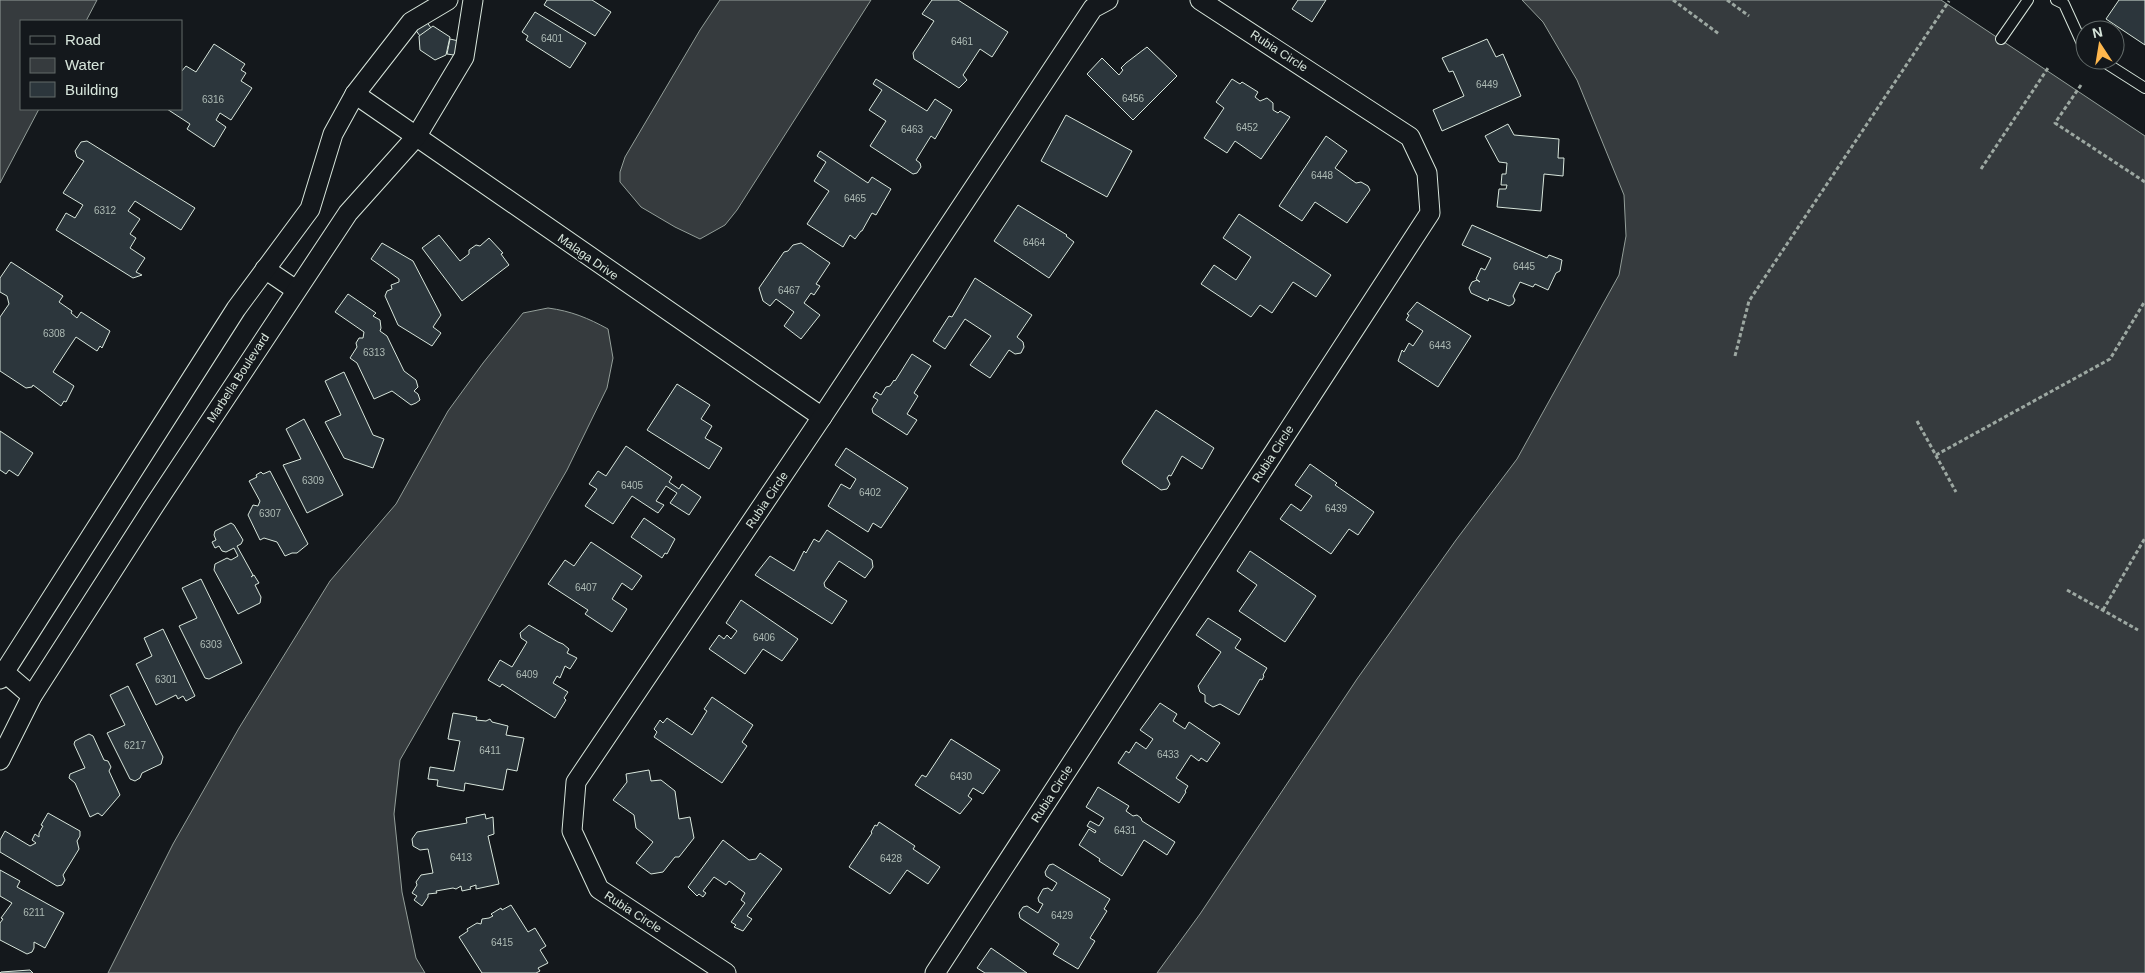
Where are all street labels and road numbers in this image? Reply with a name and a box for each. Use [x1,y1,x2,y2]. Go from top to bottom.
street label: Rubia Circle [1248,27,1310,75]
street label: Malaga Drive [555,231,621,283]
street label: Marbella Boulevard [204,331,272,425]
street label: Rubia Circle [1249,423,1297,485]
street label: Rubia Circle [743,469,791,531]
street label: Rubia Circle [1028,763,1076,825]
street label: Rubia Circle [602,888,664,936]

